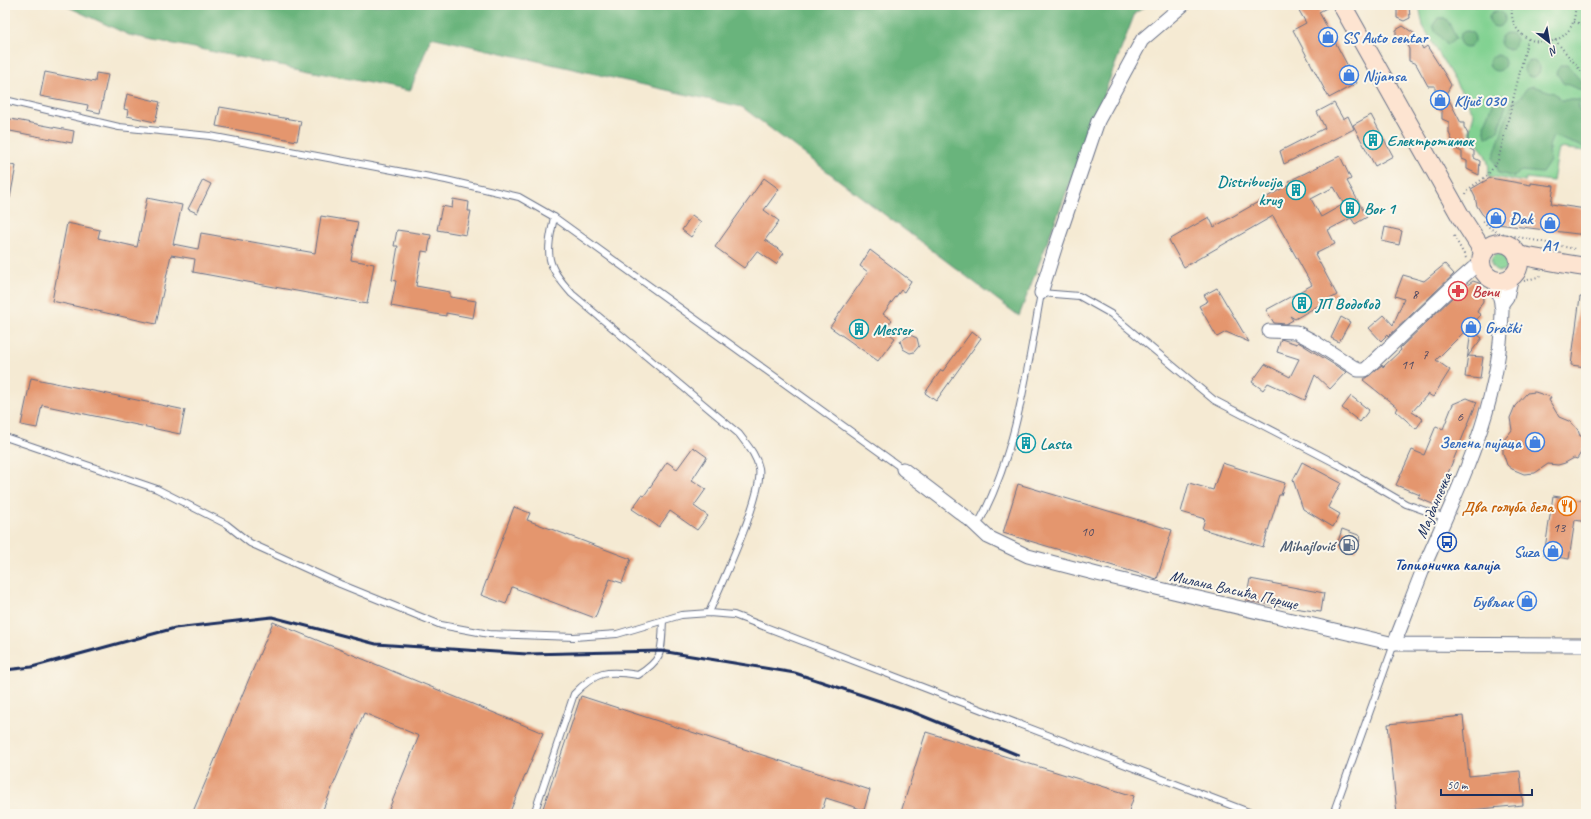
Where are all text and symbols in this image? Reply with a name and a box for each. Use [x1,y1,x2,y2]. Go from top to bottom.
north arrow [1529,22,1569,62]
shop icon: SS Auto centar [1317,26,1339,48]
place label: SS Auto centar [1342,28,1429,48]
text: N [1546,43,1561,59]
shop icon: Nijansa [1338,64,1360,86]
place label: Nijansa [1363,66,1407,86]
shop icon: Ključ 030 [1429,89,1451,111]
place label: Ključ 030 [1454,91,1507,111]
building icon: Електротимок [1362,129,1384,151]
place label: Електротимок [1387,131,1475,151]
place label: Distribucija krug [1218,172,1283,210]
building icon: Distribucija krug [1285,179,1307,201]
building icon: Bor 1 [1339,197,1361,219]
place label: Bor 1 [1364,199,1397,219]
shop icon: Đak [1485,207,1507,229]
place label: Đak [1510,209,1534,229]
shop icon: A1 [1539,212,1561,234]
place label: A1 [1542,236,1559,256]
pharmacy icon: Benu [1447,280,1469,302]
place label: Benu [1472,282,1501,302]
house number: 8 [1412,286,1420,303]
building icon: ЈП Водовод [1291,292,1313,314]
place label: ЈП Водовод [1315,294,1381,314]
shop icon: Grački [1460,316,1482,338]
building icon: Messer [848,318,870,340]
place label: Grački [1485,318,1523,338]
place label: Messer [873,320,915,340]
house number: 7 [1422,346,1429,363]
house number: 11 [1401,356,1414,373]
house number: 6 [1457,408,1464,425]
shop icon: Зелена пијаца [1524,431,1546,453]
building icon: Lasta [1015,432,1037,454]
place label: Зелена пијаца [1439,433,1522,453]
place label: Lasta [1040,434,1073,454]
street label: Мајданпечка [1411,468,1457,541]
restaurant icon: Два голуба бела [1556,495,1578,517]
place label: Два голуба бела [1462,497,1555,517]
house number: 13 [1553,519,1567,536]
house number: 10 [1081,523,1095,540]
bus stop icon: Топионичка капија [1436,531,1458,553]
fuel station icon: Mihajlović [1338,534,1360,556]
place label: Mihajlović [1280,536,1337,556]
shop icon: Suza [1542,540,1564,562]
place label: Suza [1513,542,1540,562]
place label: Топионичка капија [1394,555,1501,575]
street label: Милана Васића Перице [1168,566,1301,615]
shop icon: Бувљак [1516,590,1538,612]
place label: Бувљак [1472,592,1515,612]
scale bar [1441,771,1532,797]
text: 50 m [1447,777,1469,793]

